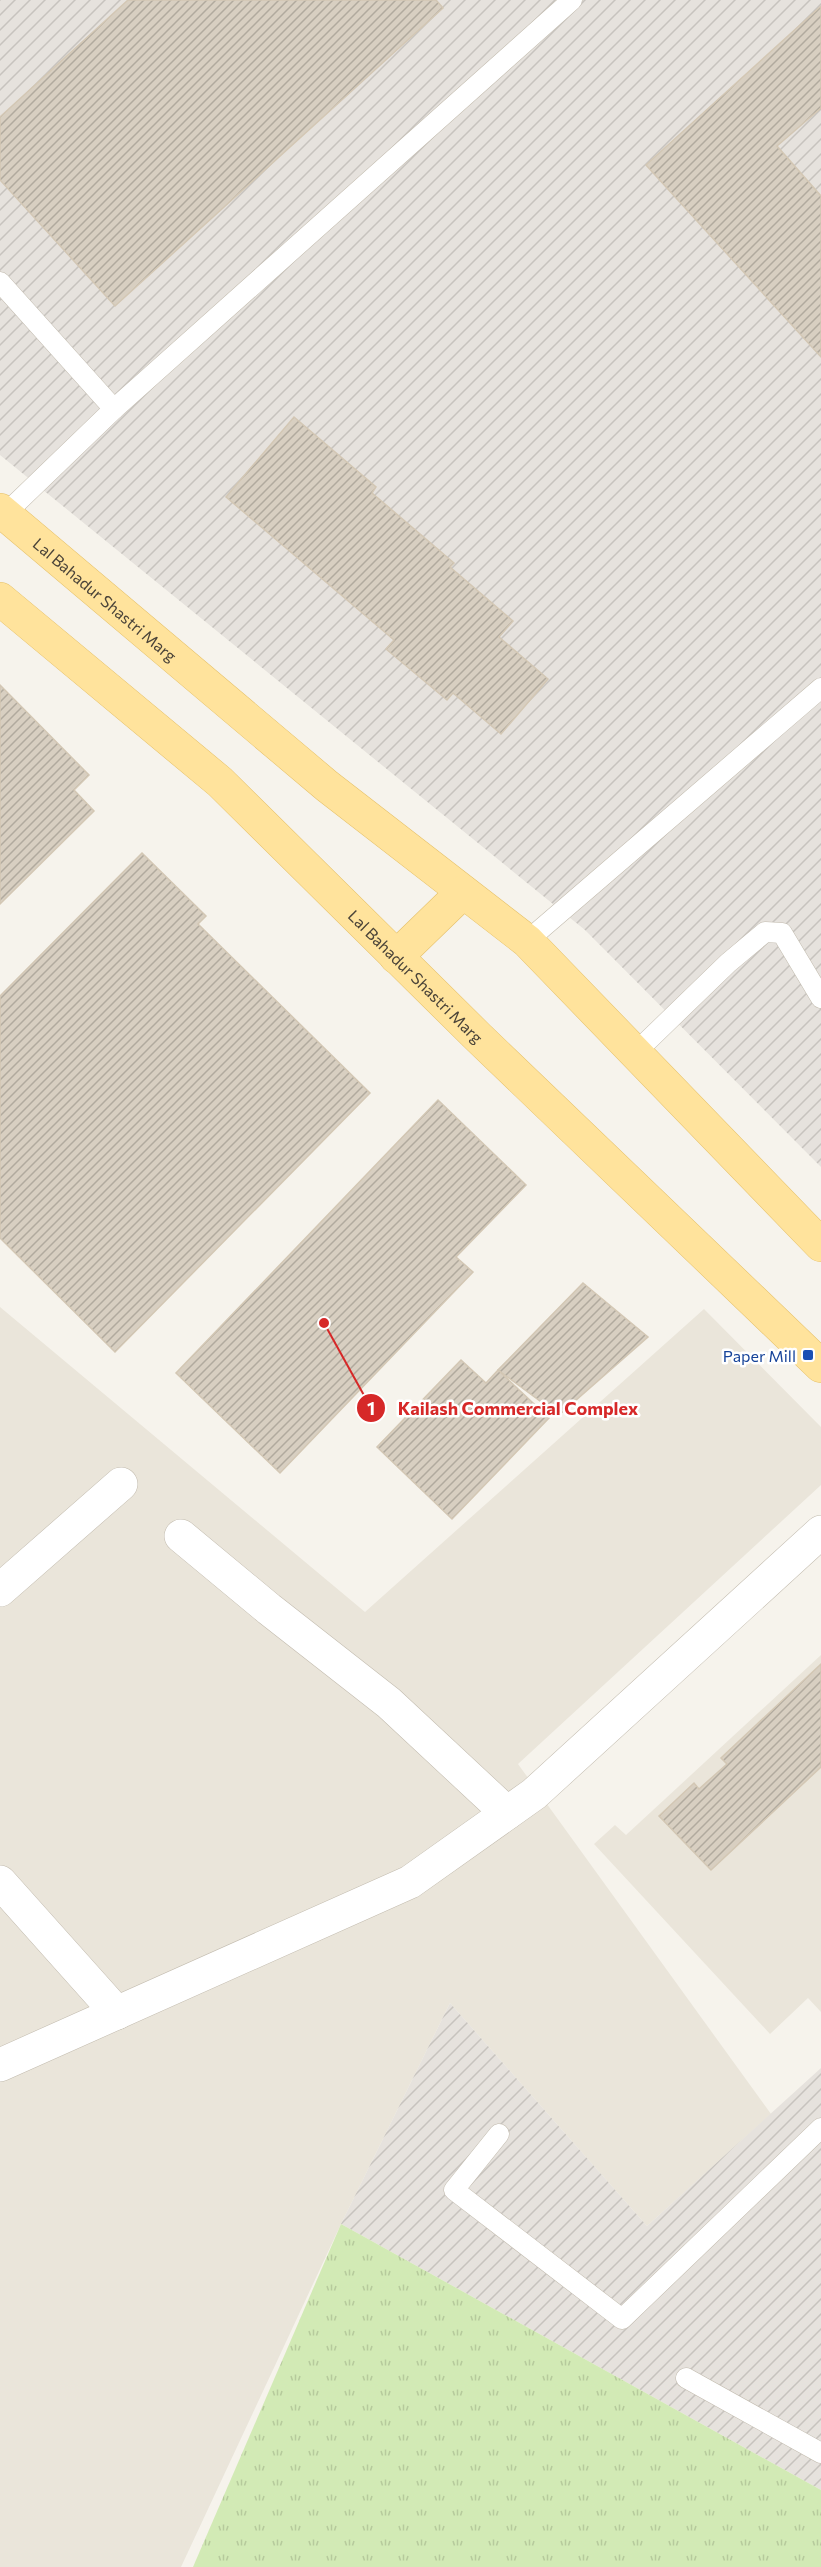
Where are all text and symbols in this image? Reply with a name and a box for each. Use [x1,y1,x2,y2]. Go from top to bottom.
street label: Lal Bahadur Shastri Marg [30,533,181,665]
street label: Lal Bahadur Shastri Marg [345,905,488,1047]
place label: Paper Mill [723,1346,796,1365]
marker: Paper Mill [801,1348,815,1362]
callout: Kailash Commercial Complex [356,1390,650,1426]
text: 1 [367,1397,375,1419]
text: Kailash Commercial Complex [398,1397,638,1419]

